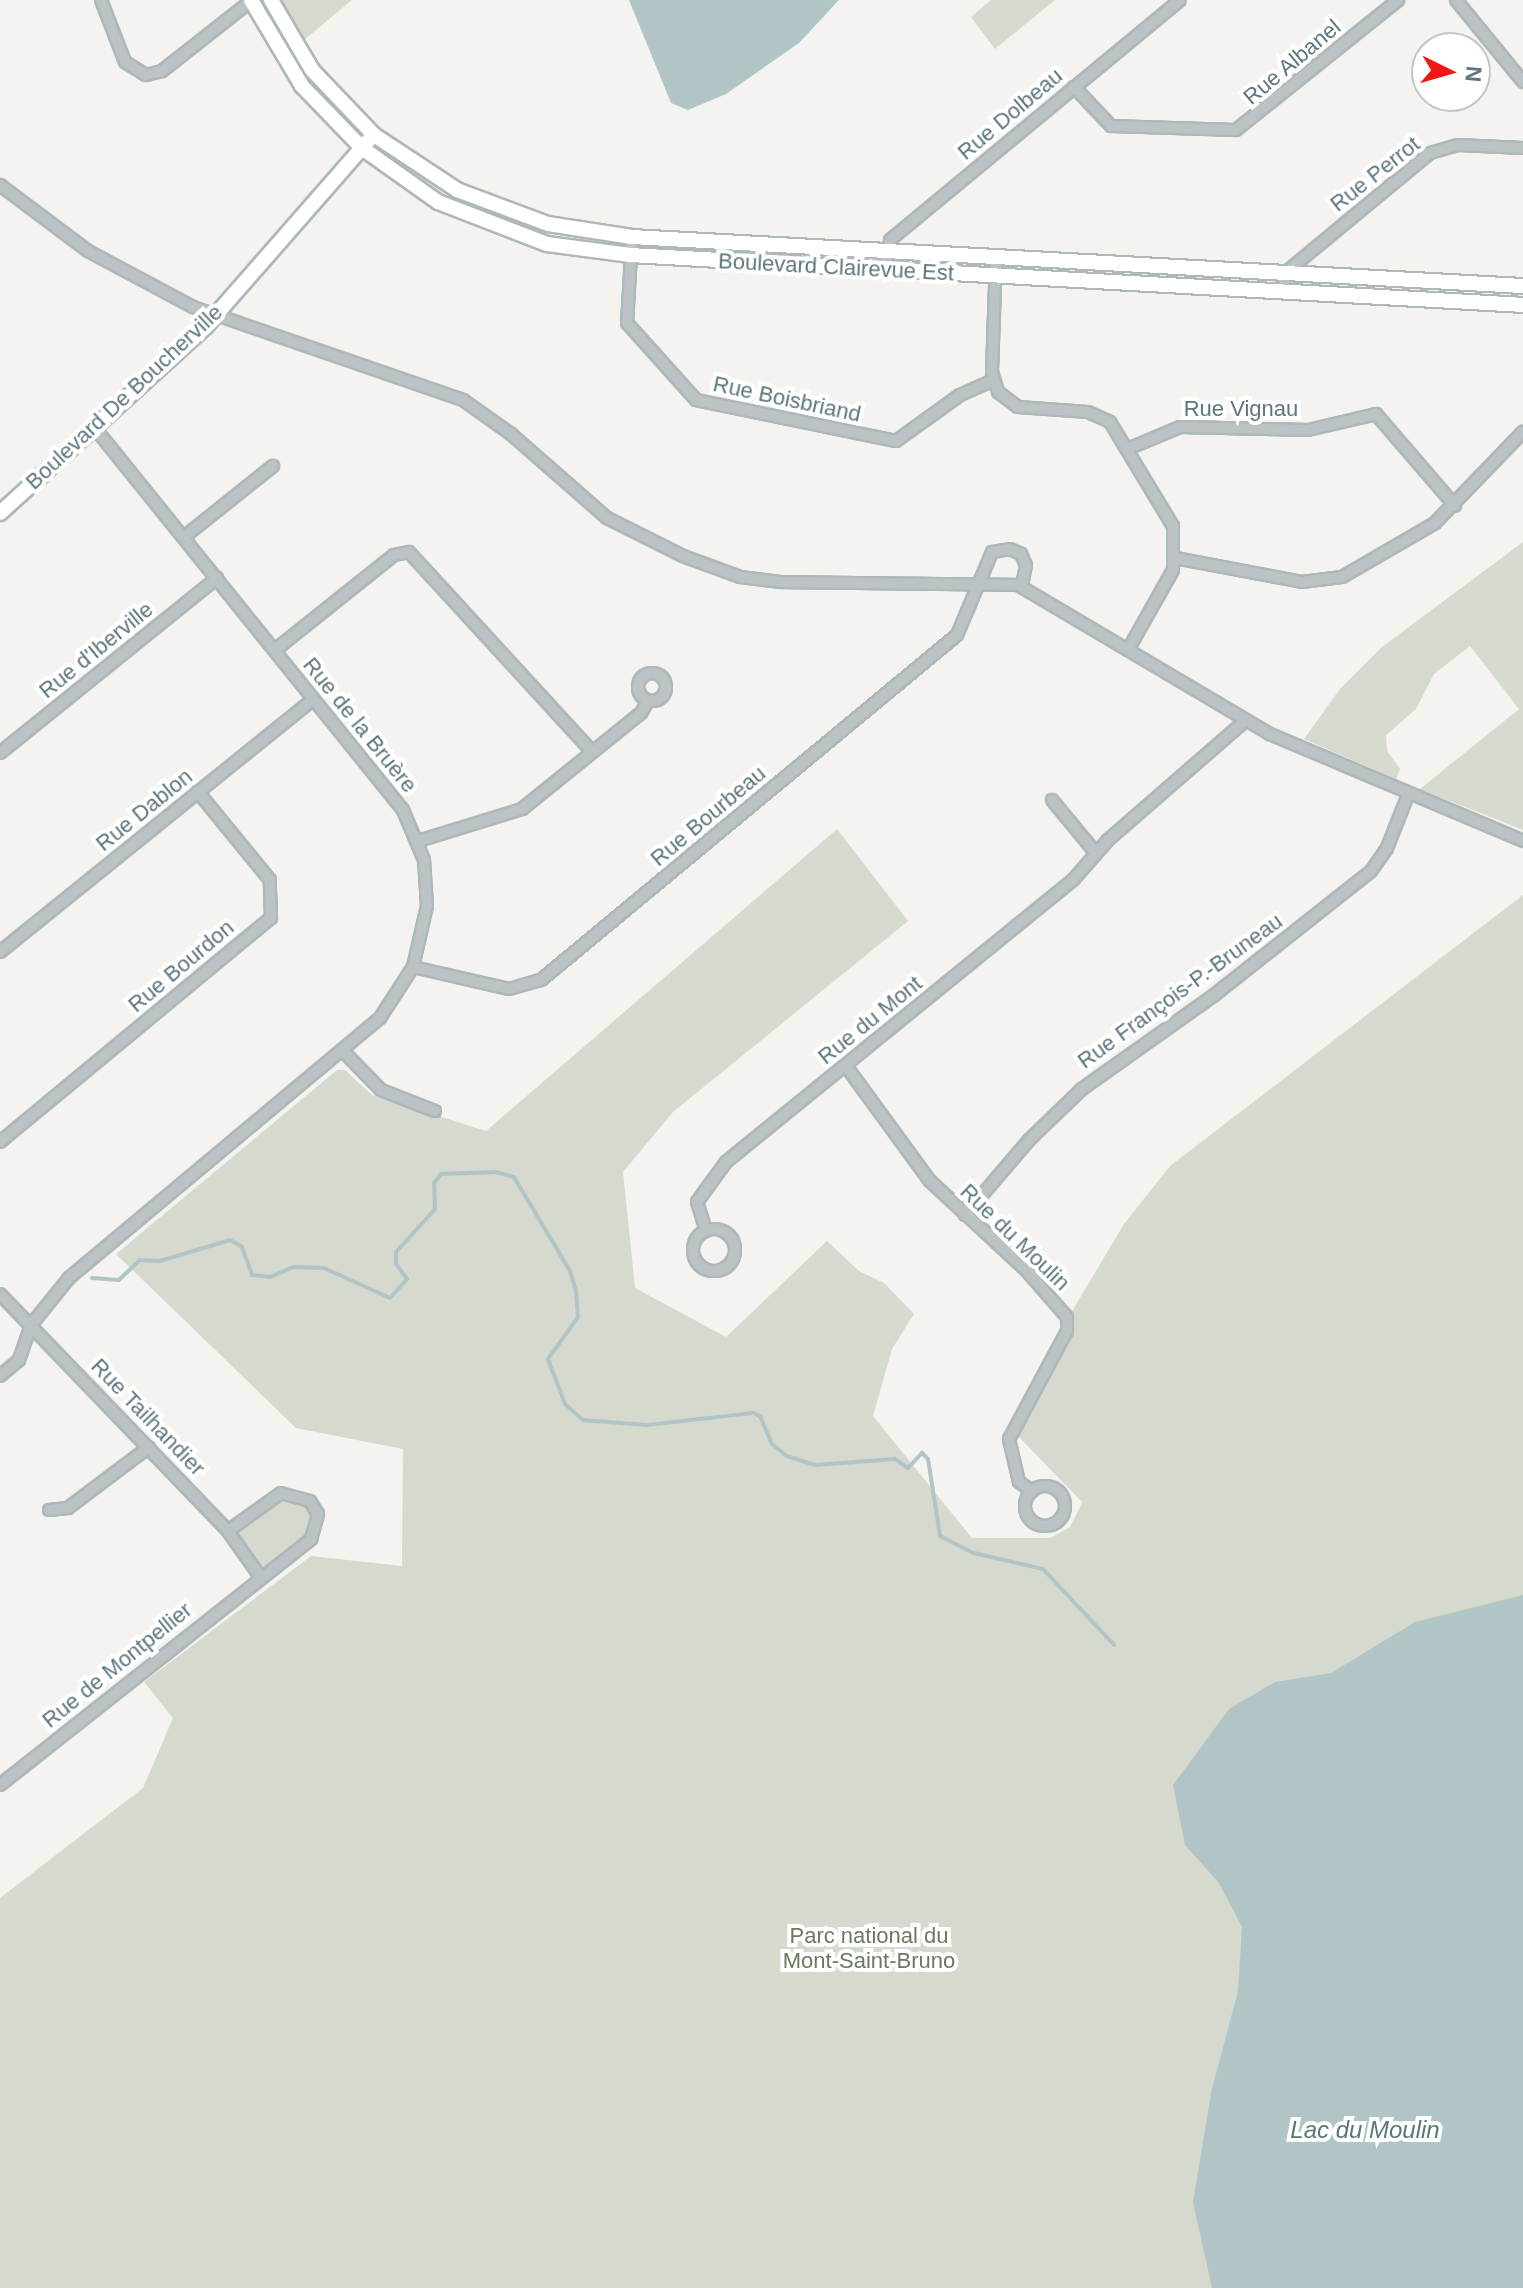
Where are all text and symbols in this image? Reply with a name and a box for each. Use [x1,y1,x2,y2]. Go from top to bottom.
street label: Rue Albanel [1238,13,1346,111]
north arrow [1411,32,1491,112]
street label: Rue Dolbeau [952,63,1068,165]
text: N [1460,65,1487,83]
street label: Rue Perrot [1325,131,1425,217]
street label: Boulevard Clairevue Est [717,248,955,286]
street label: Boulevard De Boucherville [20,299,228,495]
street label: Rue Boisbriand [711,370,863,428]
street label: Rue Vignau [1184,396,1298,422]
street label: Rue d'Iberville [34,596,158,704]
street label: Rue de la Bruère [297,652,423,798]
street label: Rue Bourbeau [645,760,771,872]
street label: Rue Dablon [91,763,197,857]
street label: Rue François-P.-Bruneau [1072,908,1288,1074]
street label: Rue Bourdon [123,914,239,1018]
street label: Rue du Mont [813,970,927,1070]
street label: Rue du Moulin [955,1178,1075,1296]
street label: Rue Tailhandier [85,1353,211,1481]
street label: Rue de Montpellier [37,1597,197,1733]
park label: Parc national du Mont-Saint-Bruno [783,1922,955,1974]
water label: Lac du Moulin [1290,2116,1440,2144]

